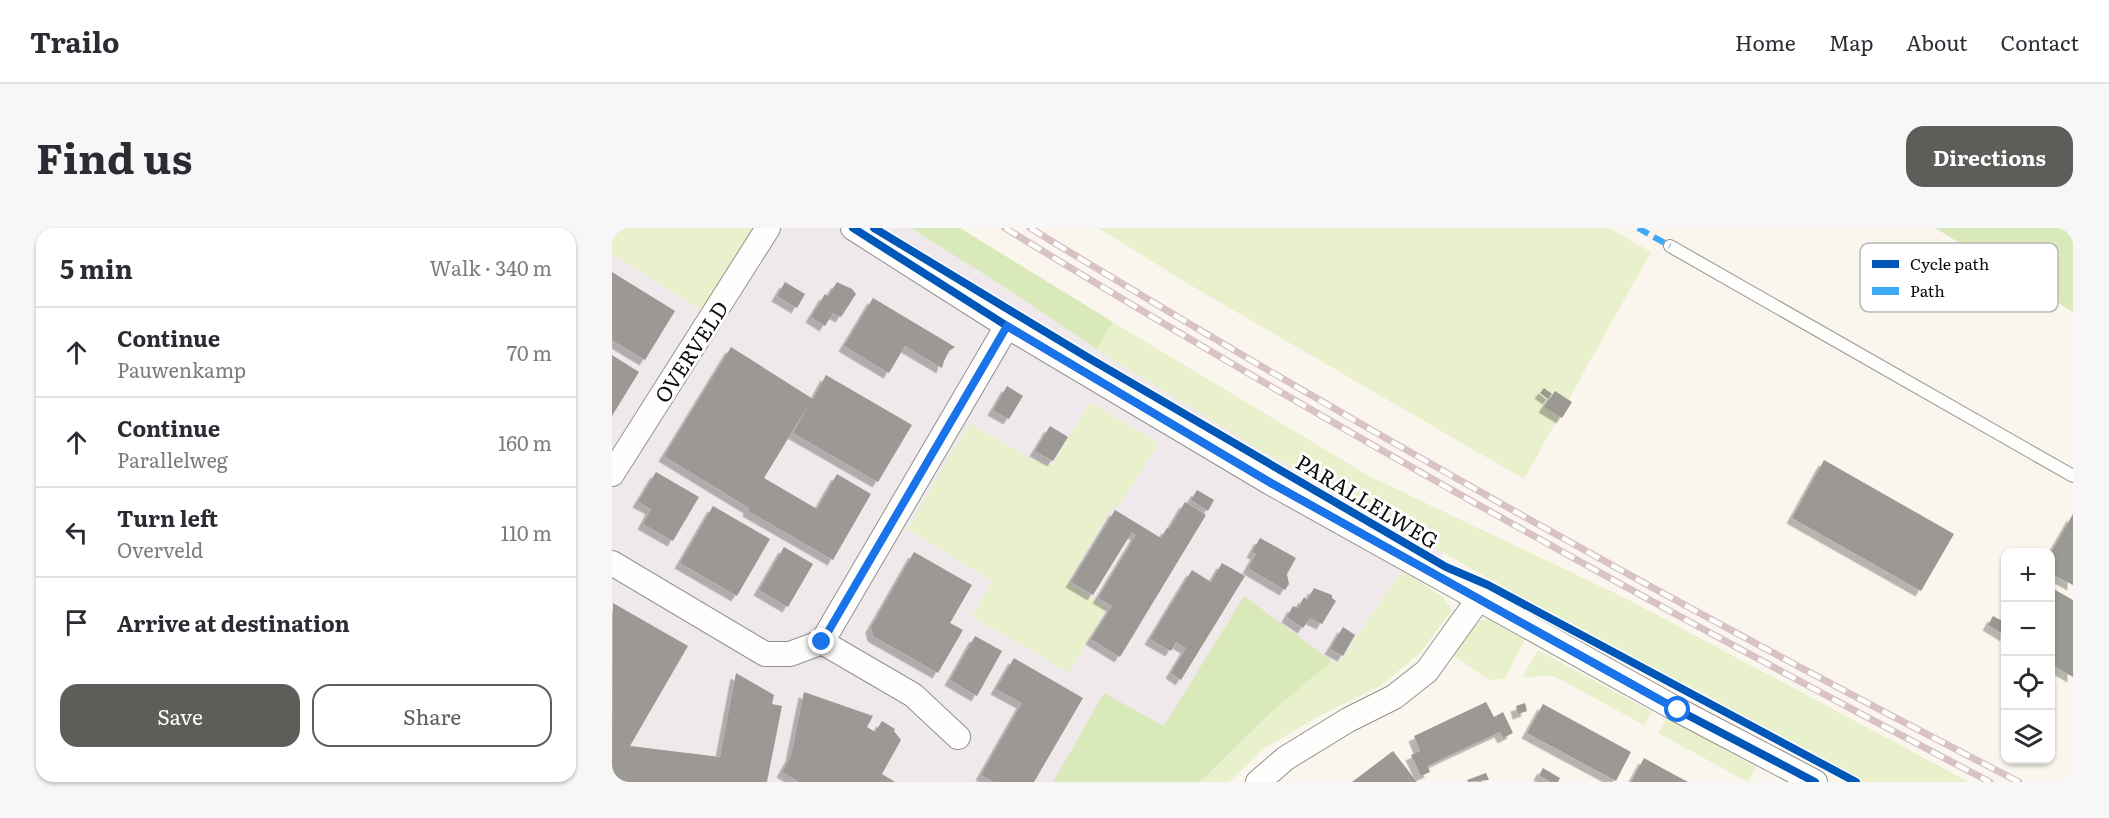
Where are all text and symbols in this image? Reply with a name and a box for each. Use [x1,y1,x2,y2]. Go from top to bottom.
text: Trailo [30,20,119,62]
text: Home [1735,26,1796,57]
text: Map [1829,26,1873,57]
text: About [1906,26,1968,57]
text: Contact [2001,26,2079,57]
text: Find us [36,125,193,187]
button: Directions [1906,126,2073,187]
legend [1860,243,2058,312]
text: 5 min [60,248,133,287]
text: Cycle path [1910,251,1990,275]
text: Walk · 340 m [429,252,552,282]
text: Path [1910,278,1945,302]
street label: OVERVELD [645,294,735,408]
text: Continue [117,321,220,354]
icon: ahead [60,336,93,369]
text: 70 m [507,337,552,367]
text: Pauwenkamp [117,354,246,384]
text: Continue [117,411,220,444]
icon: ahead [60,426,93,459]
text: 160 m [498,427,552,457]
text: Parallelweg [117,444,228,474]
street label: PARALLELWEG [1291,445,1445,555]
text: Turn left [117,501,218,534]
icon: left [60,516,93,549]
text: 110 m [501,517,552,547]
text: Overveld [117,534,203,564]
map controls [2001,548,2055,764]
button: + [2001,548,2055,602]
button: − [2001,602,2055,656]
icon: arrive [60,606,93,639]
text: Arrive at destination [117,606,350,639]
route end [808,628,834,654]
button: locate [2001,656,2055,710]
button: Save [60,684,300,747]
button: Share [312,684,552,747]
route start [1664,696,1690,722]
button: layers [2001,710,2055,764]

